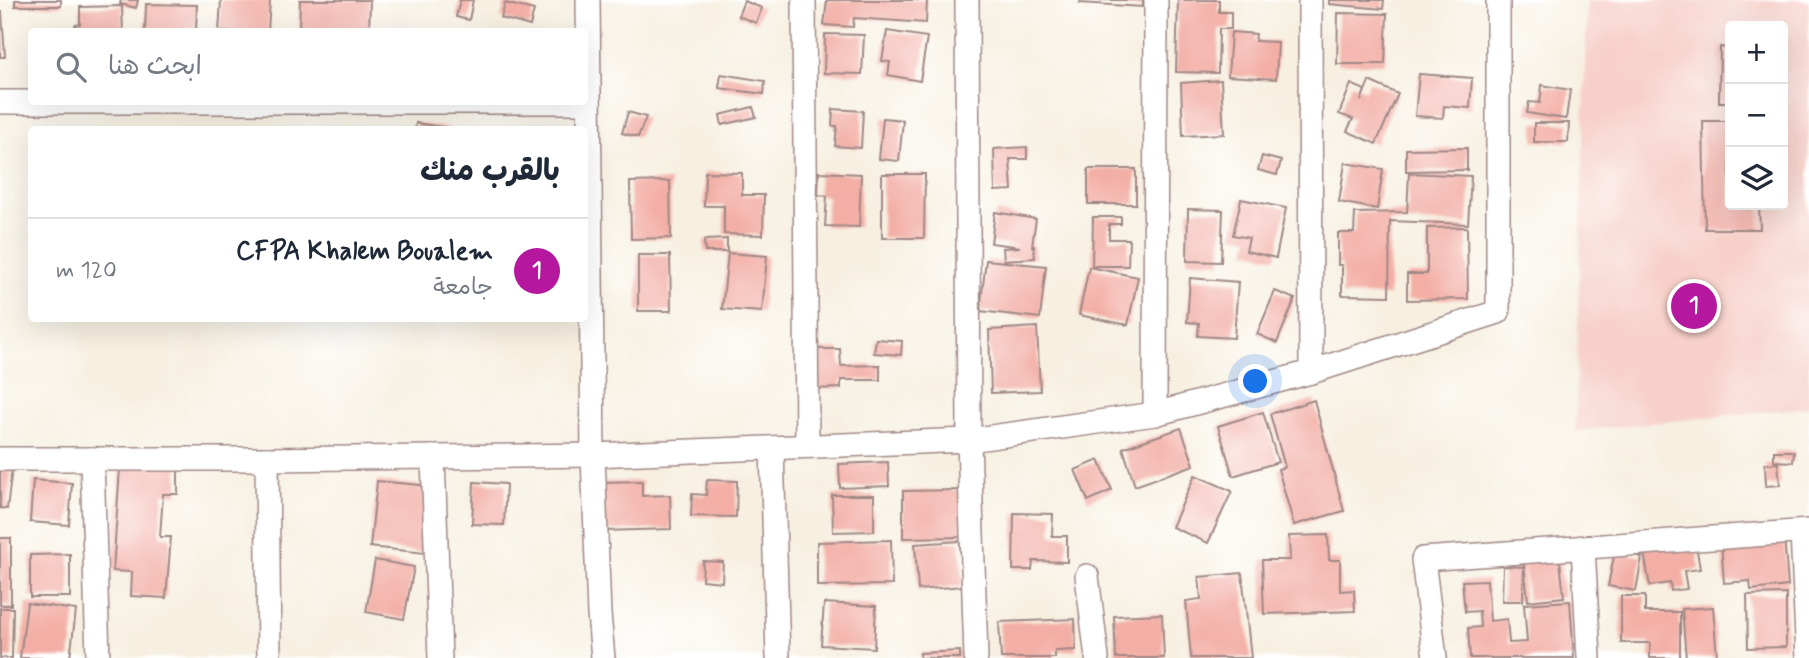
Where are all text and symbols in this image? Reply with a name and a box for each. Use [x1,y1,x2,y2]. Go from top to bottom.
map controls [1725,21,1788,210]
button: + [1725,21,1788,84]
search box [28,28,588,105]
icon: search [52,48,90,86]
text: ابحث هنا [108,50,202,84]
button: − [1725,84,1788,147]
button: layers [1725,147,1788,210]
text: بالقرب منك [420,152,560,191]
text: CFPA Khalem Boualem [236,235,493,269]
text: 120 m [56,256,117,286]
text: 1 [532,256,542,286]
text: جامعة [433,273,493,303]
pin: 1 [1671,280,1717,332]
your location [1238,364,1272,398]

